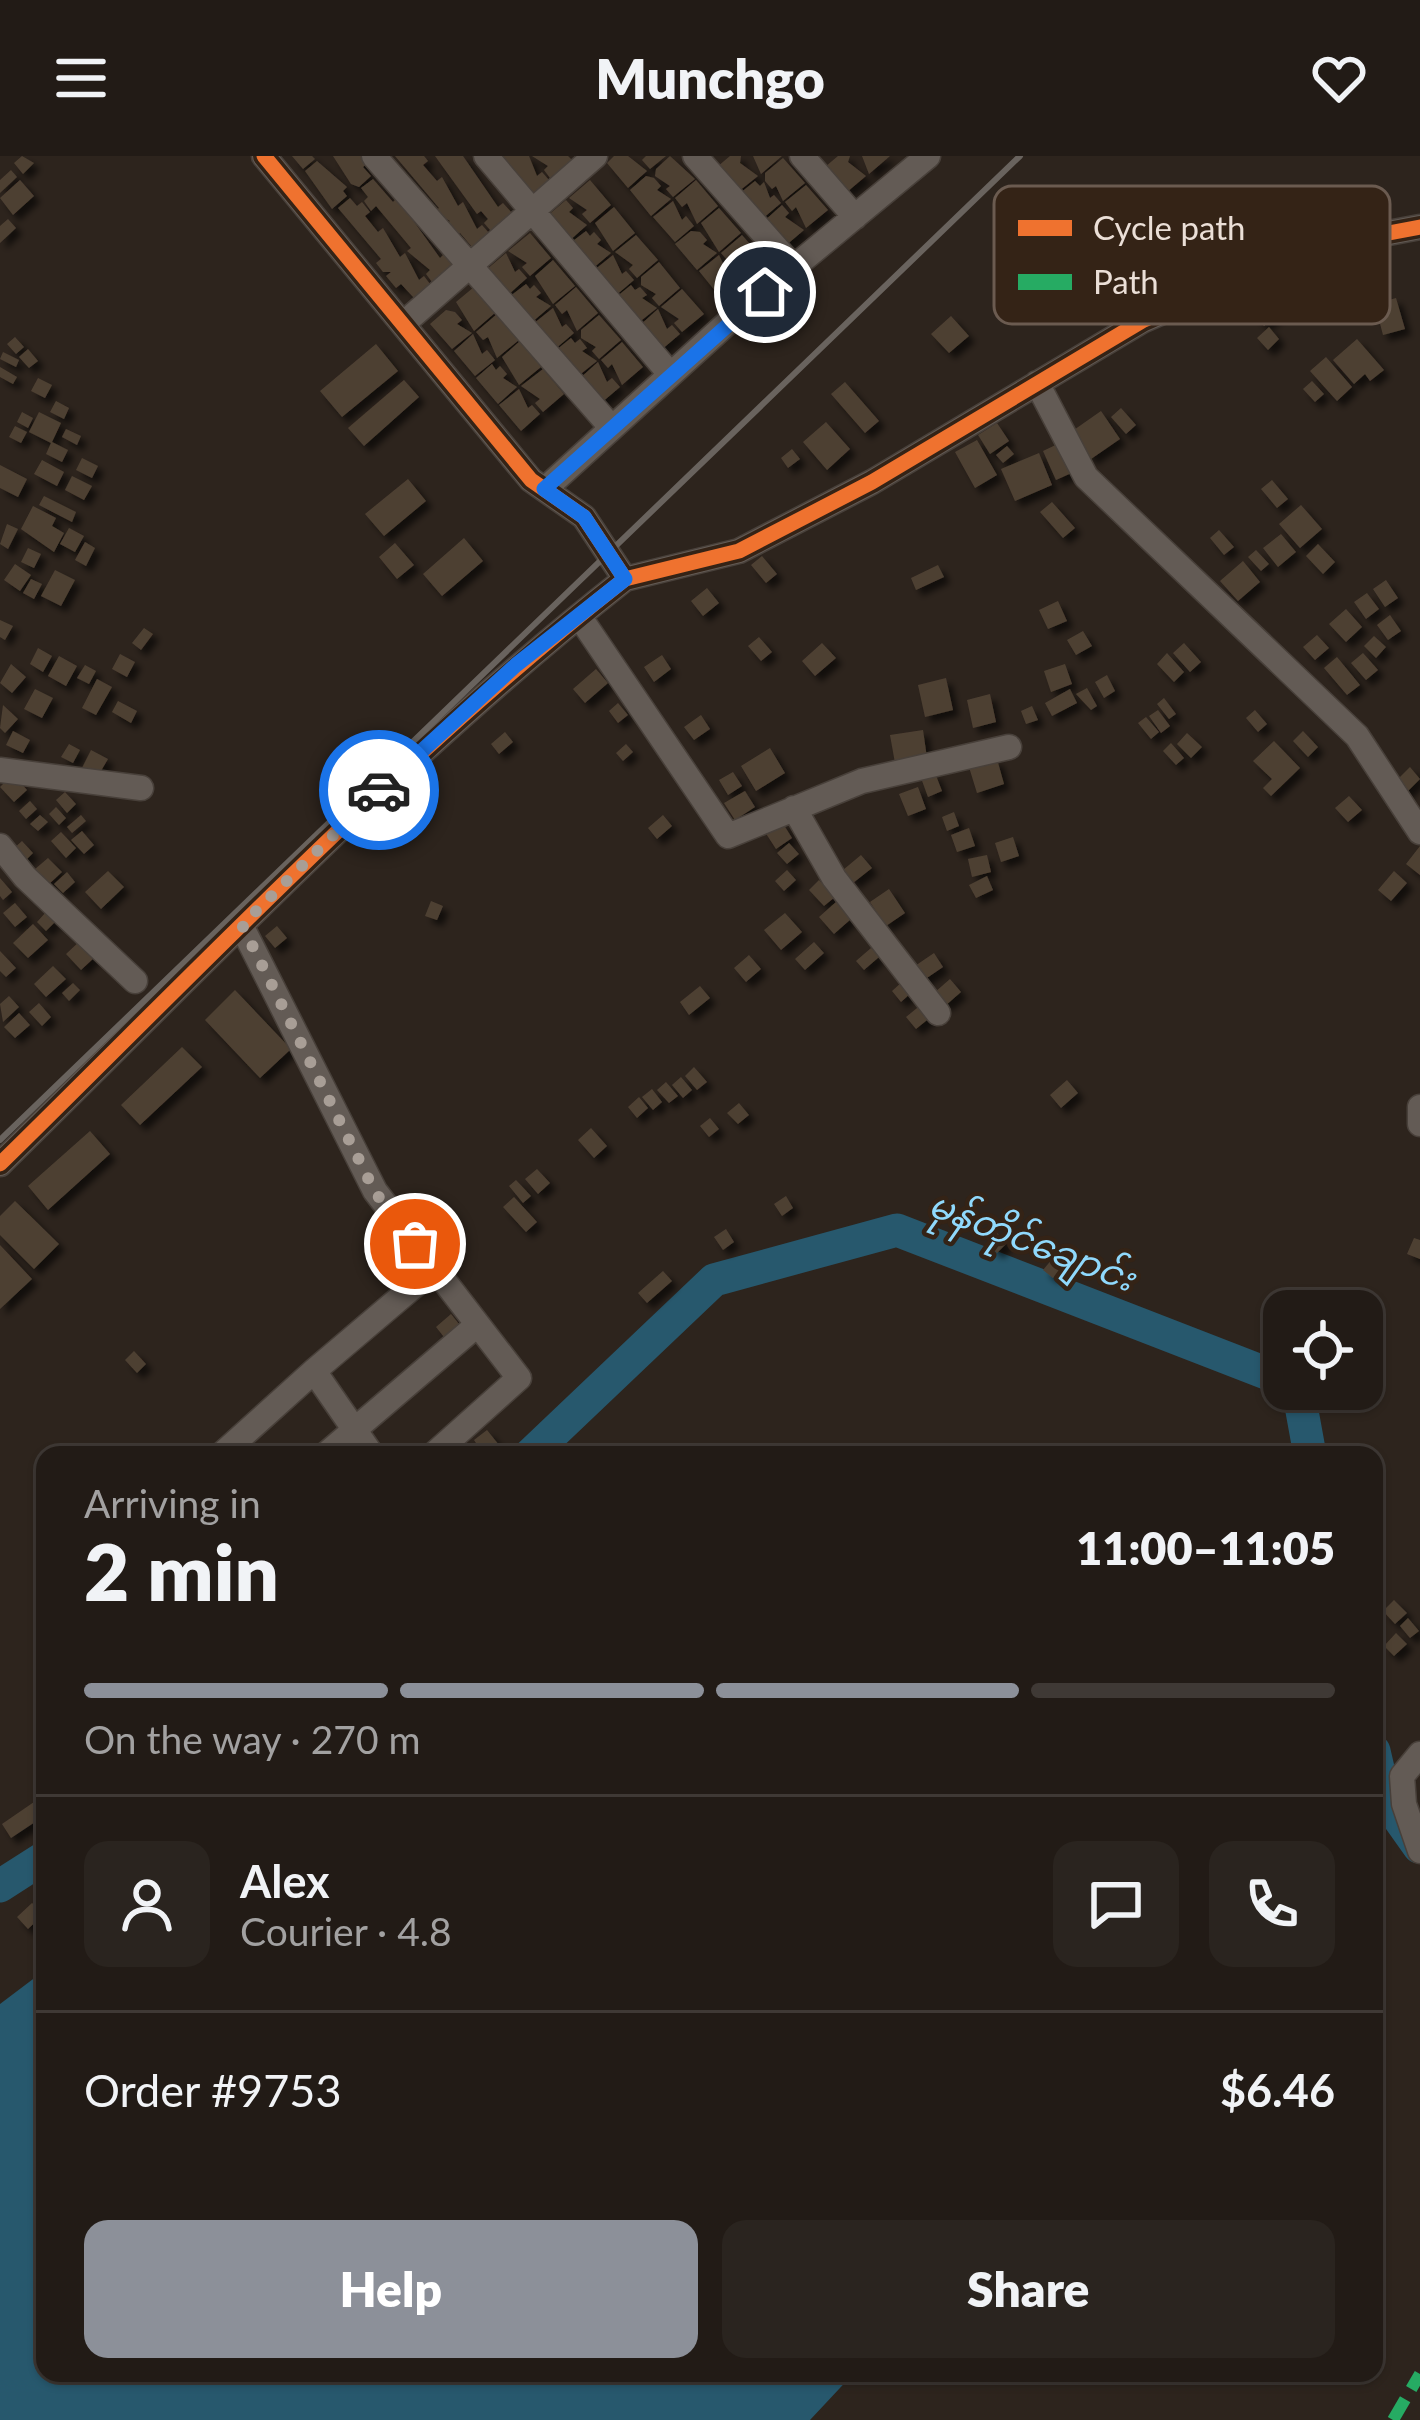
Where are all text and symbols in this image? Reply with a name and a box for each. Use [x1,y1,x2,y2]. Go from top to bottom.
icon: menu [48,45,114,111]
icon: heart [1306,45,1372,111]
text: Munchgo [595,46,825,111]
legend [994,186,1390,324]
text: Cycle path [1093,207,1245,247]
pin [714,241,816,343]
icon: home [732,259,798,325]
text: Path [1093,261,1159,301]
courier [319,730,439,850]
icon: car [346,757,412,823]
water label: မုန်တိုင်ချောင်း [920,1180,1144,1309]
pin [364,1193,466,1295]
icon: bag [382,1211,448,1277]
map controls [1263,1290,1383,1410]
button: locate [1263,1290,1383,1410]
text: Arriving in [84,1480,261,1526]
text: 11:00–11:05 [1076,1521,1335,1575]
text: 2 min [84,1524,279,1618]
text: On the way · 270 m [84,1716,421,1762]
button: person [84,1841,210,1967]
button: chat [1053,1841,1179,1967]
button: phone [1209,1841,1335,1967]
text: Alex [240,1854,330,1908]
text: Courier · 4.8 [240,1908,452,1954]
text: Order #9753 [84,2063,342,2117]
text: $6.46 [1220,2063,1335,2117]
button: Help [84,2220,698,2358]
button: Share [722,2220,1335,2358]

